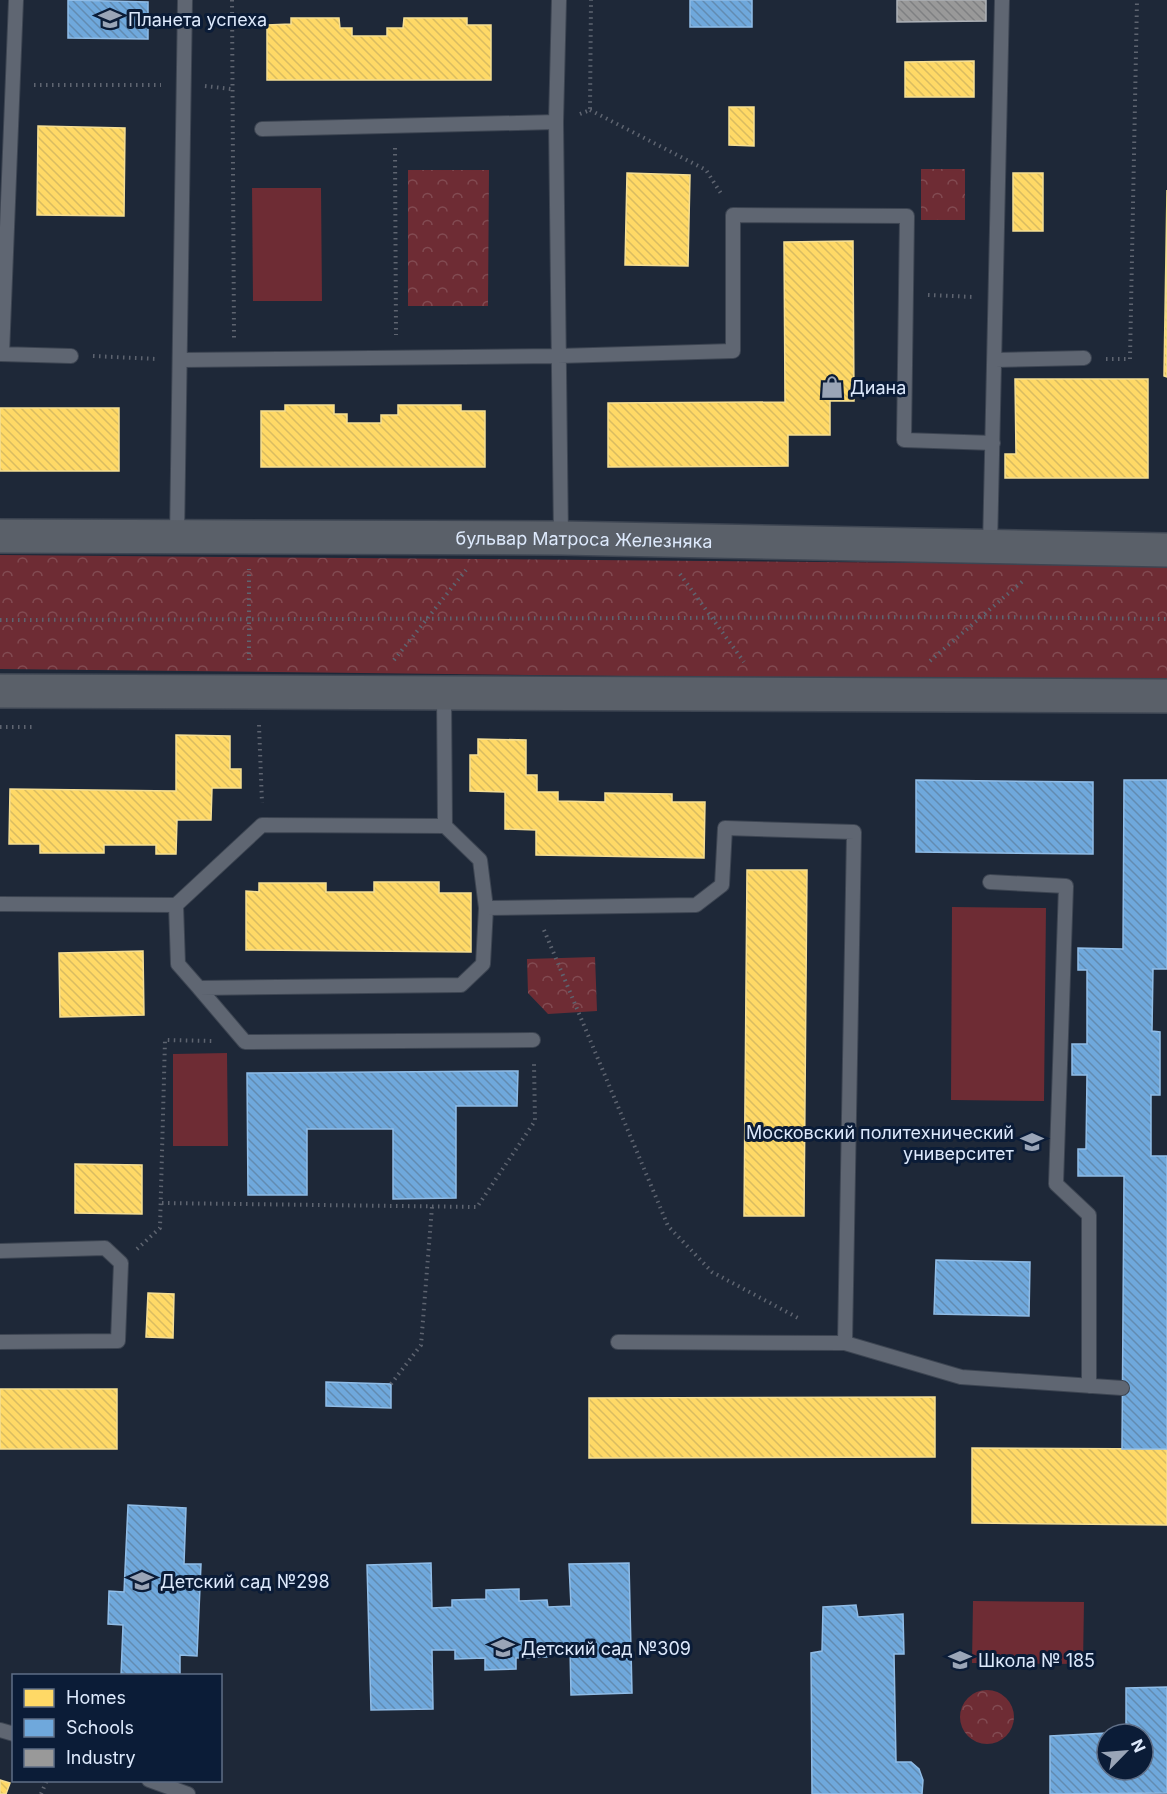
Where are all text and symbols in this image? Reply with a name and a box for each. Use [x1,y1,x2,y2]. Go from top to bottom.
school or university icon: Планета успеха [97,6,123,32]
place label: Планета успеха [128,9,267,30]
shop icon: Диана [819,374,845,400]
place label: Диана [850,377,906,398]
street label: бульвар Матроса Железняка [456,527,713,551]
place label: Московский политехнический университет [746,1122,1015,1164]
school or university icon: Московский политехнический университет [1019,1129,1045,1155]
school or university icon: Детский сад №298 [129,1568,155,1594]
place label: Детский сад №298 [160,1571,330,1592]
school or university icon: Детский сад №309 [490,1635,516,1661]
place label: Детский сад №309 [521,1638,691,1659]
school or university icon: Школа № 185 [947,1647,973,1673]
place label: Школа № 185 [978,1650,1095,1671]
legend [12,1674,222,1782]
text: Homes [66,1687,126,1708]
text: Schools [66,1717,134,1738]
north arrow [1095,1722,1155,1782]
text: N [1127,1736,1150,1755]
text: Industry [66,1747,136,1768]

